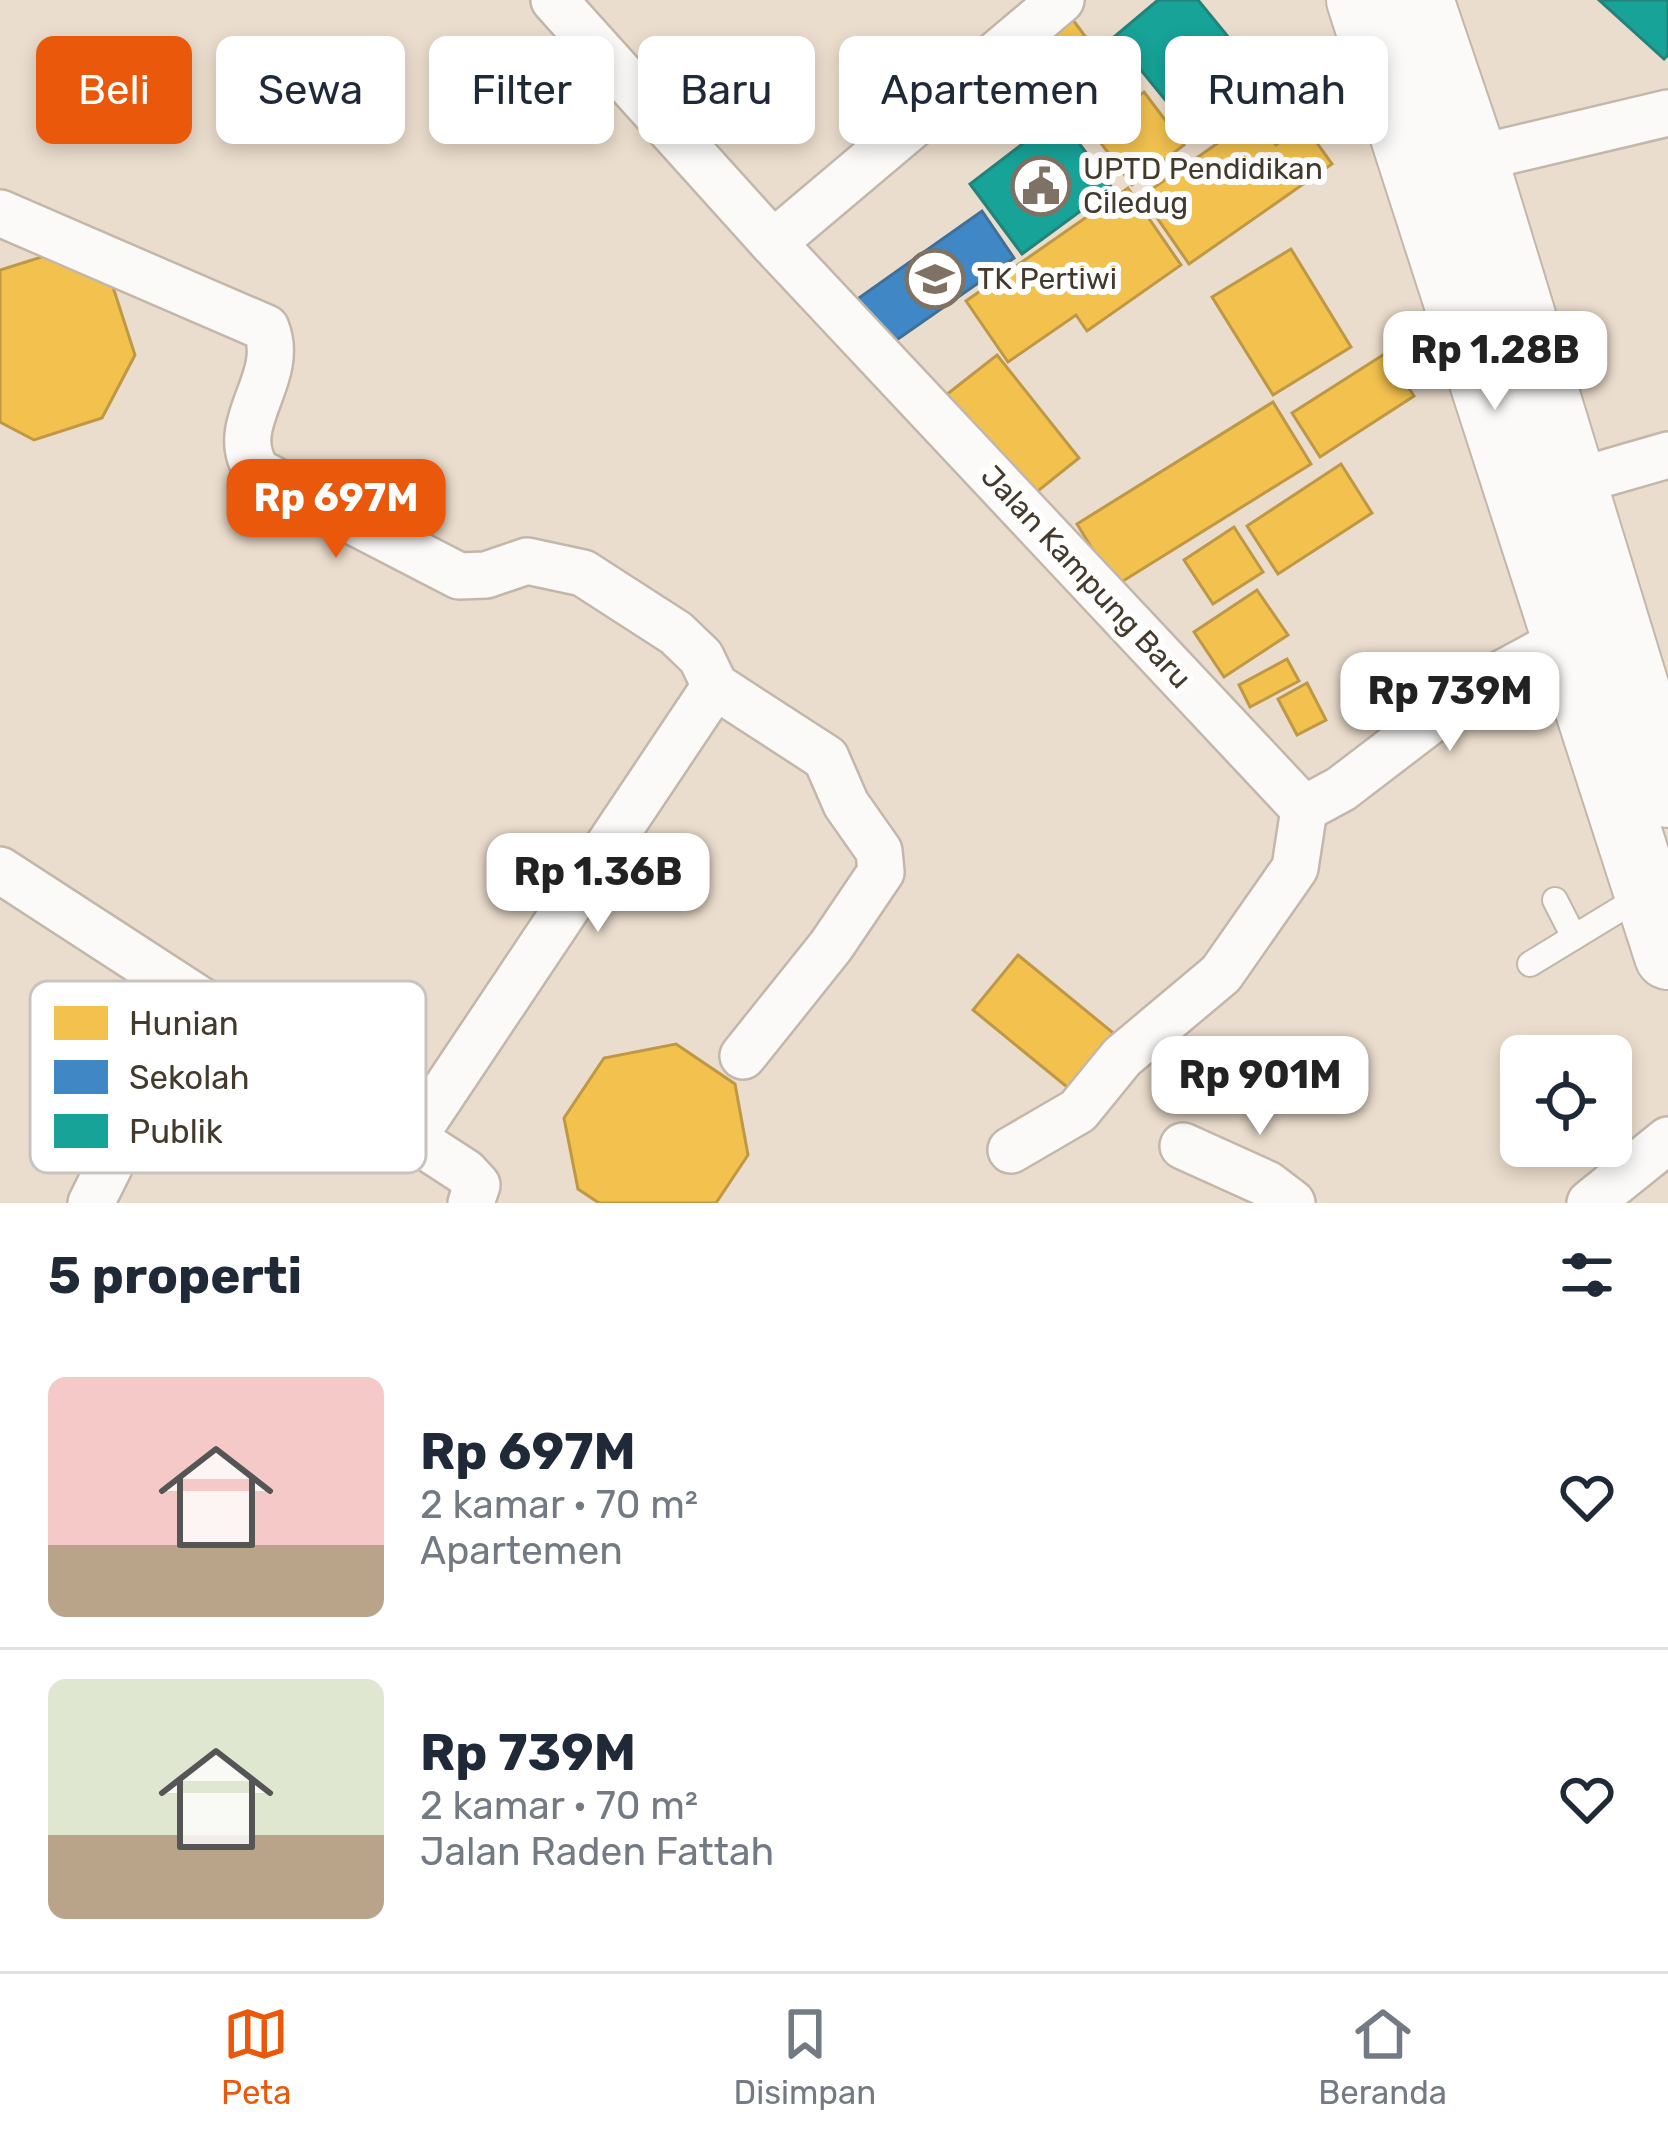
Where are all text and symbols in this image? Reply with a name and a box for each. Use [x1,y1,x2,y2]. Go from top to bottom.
chip: Beli [36,36,192,144]
chip: Sewa [216,36,405,144]
chip: Filter [429,36,614,144]
chip: Baru [638,36,815,144]
chip: Apartemen [839,36,1141,144]
chip: Rumah [1165,36,1388,144]
place label: UPTD Pendidikan Ciledug [1083,151,1323,221]
public building icon: UPTD Pendidikan Ciledug [1010,155,1072,217]
school or university icon: TK Pertiwi [904,248,966,310]
place label: TK Pertiwi [977,261,1117,297]
pin: Rp 1.28B [1371,311,1619,413]
text: Rp 1.28B [1410,327,1580,373]
street label: Jalan Kampung Baru [973,458,1199,696]
pin: Rp 697M [225,459,447,561]
text: Rp 697M [254,475,418,521]
pin: Rp 739M [1339,652,1561,754]
text: Rp 739M [1367,668,1533,714]
pin: Rp 1.36B [474,833,722,935]
text: Rp 1.36B [514,849,682,895]
legend [30,981,426,1173]
text: Hunian [129,1004,239,1043]
map controls [1500,1035,1632,1167]
button: locate [1500,1035,1632,1167]
pin: Rp 901M [1149,1036,1371,1138]
text: Rp 901M [1178,1052,1342,1098]
text: Sekolah [129,1058,250,1097]
text: Publik [129,1112,223,1151]
icon: filters [1554,1242,1620,1308]
text: 5 properti [48,1245,302,1306]
text: Rp 697M [420,1421,636,1482]
icon: home [144,1425,288,1569]
icon: heart [1554,1464,1620,1530]
text: 2 kamar · 70 m² [420,1482,698,1528]
text: Apartemen [420,1528,623,1574]
text: Rp 739M [420,1722,636,1783]
icon: home [144,1727,288,1871]
icon: heart [1554,1766,1620,1832]
text: 2 kamar · 70 m² [420,1783,698,1829]
text: Jalan Raden Fattah [420,1829,774,1875]
tab: Peta [221,2001,291,2112]
tab: Disimpan [733,2001,876,2112]
tab: Beranda [1318,2001,1447,2112]

